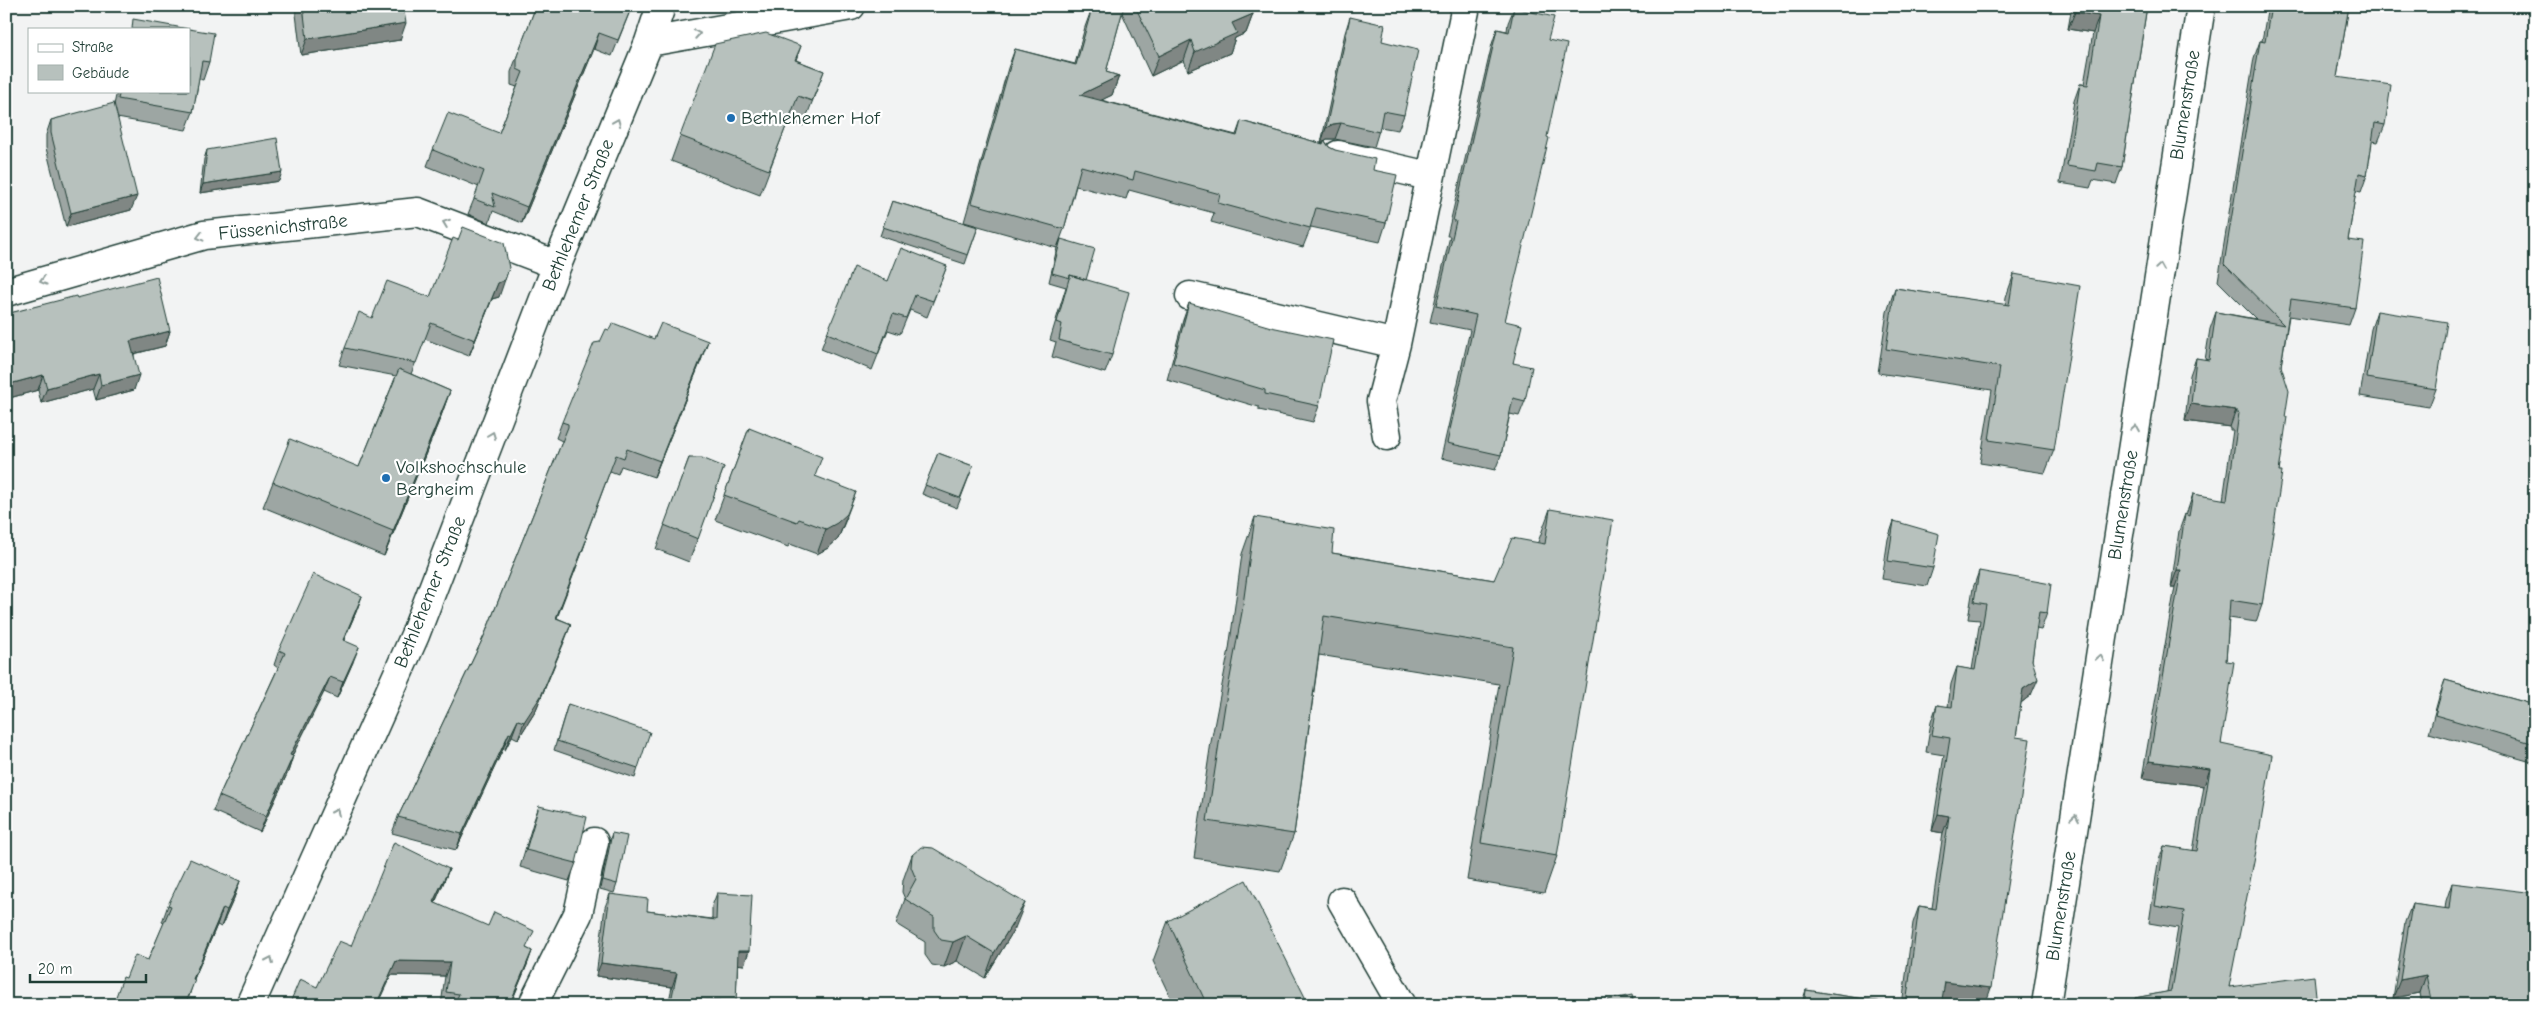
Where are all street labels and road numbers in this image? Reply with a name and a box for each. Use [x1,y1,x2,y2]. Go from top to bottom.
street label: Blumenstraße [2165,48,2205,162]
street label: Bethlehemer Straße [537,136,619,294]
street label: Füssenichstraße [217,209,349,245]
street label: Blumenstraße [2103,448,2143,562]
street label: Bethlehemer Straße [389,513,471,671]
street label: Blumenstraße [2041,849,2081,963]

